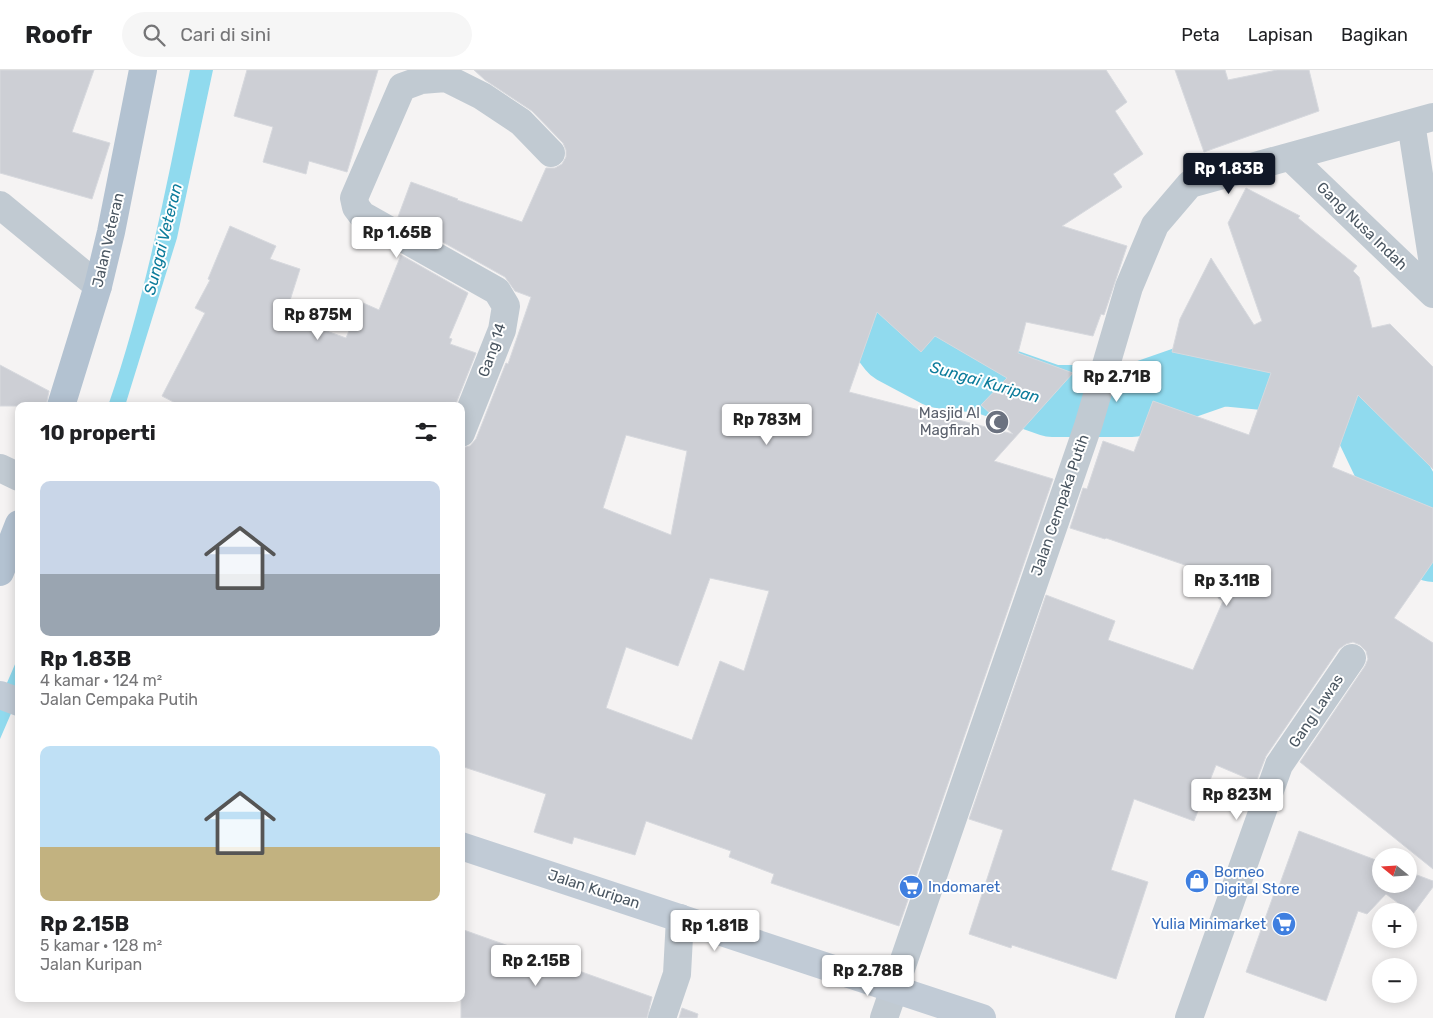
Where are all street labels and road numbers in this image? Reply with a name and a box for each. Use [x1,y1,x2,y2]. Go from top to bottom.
street label: Gang Nusa Indah [1313,178,1411,274]
street label: Jalan Veteran [88,191,128,289]
street label: Gang 14 [474,321,510,379]
street label: Jalan Cempaka Putih [1027,432,1093,578]
street label: Gang Lawas [1285,671,1347,751]
street label: Jalan Kuripan [546,866,642,912]

